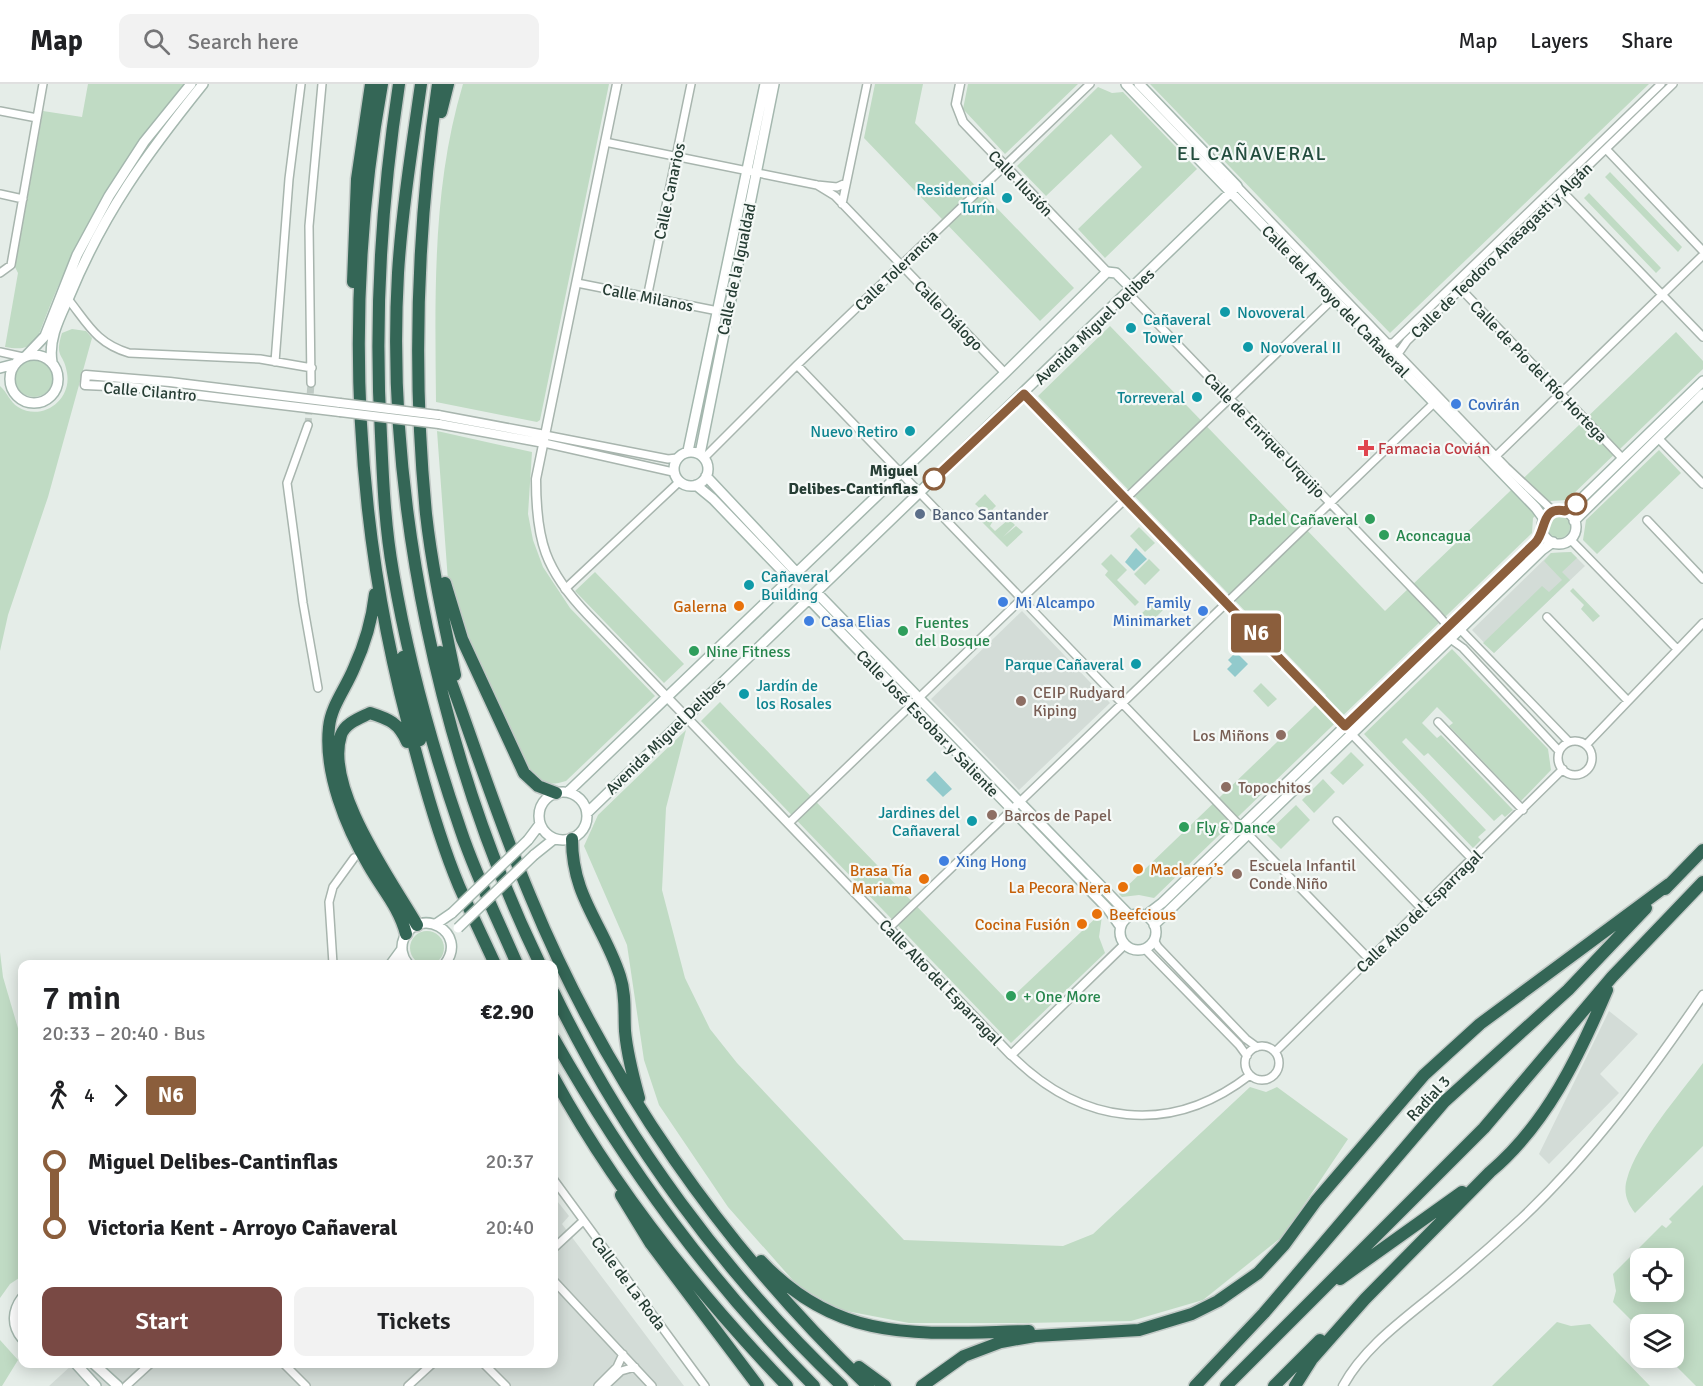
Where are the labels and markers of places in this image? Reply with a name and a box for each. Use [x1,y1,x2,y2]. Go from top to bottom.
place label: Residencial Turín [916,180,995,218]
marker: Residencial Turín [1000,191,1014,205]
place label: Novoveral [1237,303,1305,323]
marker: Novoveral [1218,305,1232,319]
place label: Cañaveral Tower [1143,310,1211,348]
marker: Cañaveral Tower [1124,321,1138,335]
place label: Novoveral II [1260,338,1341,358]
marker: Novoveral II [1241,340,1255,354]
place label: Torreveral [1117,388,1185,408]
marker: Torreveral [1190,390,1204,404]
place label: Covirán [1468,395,1520,415]
marker: Covirán [1449,397,1463,411]
place label: Nuevo Retiro [810,422,898,442]
marker: Nuevo Retiro [903,424,917,438]
place label: Farmacia Covián [1378,439,1490,459]
marker: Farmacia Covián [1359,441,1373,455]
place label: Miguel Delibes-Cantinflas [788,461,918,499]
marker: Miguel Delibes-Cantinflas [923,468,945,490]
unlabelled marker [1565,493,1587,515]
place label: Banco Santander [932,505,1048,525]
marker: Banco Santander [913,507,927,521]
place label: Padel Cañaveral [1249,510,1358,530]
marker: Padel Cañaveral [1363,512,1377,526]
place label: Aconcagua [1396,526,1471,546]
marker: Aconcagua [1377,528,1391,542]
place label: Cañaveral Building [761,567,829,605]
marker: Cañaveral Building [742,578,756,592]
place label: Mi Alcampo [1015,593,1095,613]
place label: Family Minimarket [1113,593,1192,631]
marker: Mi Alcampo [996,595,1010,609]
place label: Galerna [673,597,727,617]
marker: Galerna [732,599,746,613]
marker: Family Minimarket [1196,604,1210,618]
place label: Casa Elias [821,612,890,632]
place label: Fuentes del Bosque [915,613,990,651]
marker: Casa Elias [802,614,816,628]
marker: Fuentes del Bosque [896,624,910,638]
place label: Nine Fitness [706,642,790,662]
marker: Nine Fitness [687,644,701,658]
place label: Parque Cañaveral [1005,655,1124,675]
marker: Parque Cañaveral [1129,657,1143,671]
place label: Jardín de los Rosales [756,676,832,714]
place label: CEIP Rudyard Kiping [1033,683,1125,721]
marker: Jardín de los Rosales [737,687,751,701]
marker: CEIP Rudyard Kiping [1014,694,1028,708]
place label: Los Miñons [1192,726,1269,746]
marker: Los Miñons [1274,728,1288,742]
place label: Topochitos [1238,778,1311,798]
marker: Topochitos [1219,780,1233,794]
place label: Jardines del Cañaveral [878,803,960,841]
place label: Barcos de Papel [1004,806,1112,826]
marker: Barcos de Papel [985,808,999,822]
marker: Jardines del Cañaveral [965,814,979,828]
place label: Fly & Dance [1196,818,1276,838]
marker: Fly & Dance [1177,820,1191,834]
place label: Xing Hong [956,852,1027,872]
marker: Xing Hong [937,854,951,868]
place label: Escuela Infantil Conde Niño [1249,856,1356,894]
place label: Maclaren’s [1150,860,1224,880]
place label: Brasa Tía Mariama [850,861,912,899]
marker: Maclaren’s [1131,862,1145,876]
marker: Escuela Infantil Conde Niño [1230,867,1244,881]
marker: Brasa Tía Mariama [917,872,931,886]
place label: La Pecora Nera [1009,878,1111,898]
marker: La Pecora Nera [1116,880,1130,894]
place label: Beefcious [1109,905,1176,925]
marker: Beefcious [1090,907,1104,921]
place label: Cocina Fusión [975,915,1070,935]
marker: Cocina Fusión [1075,917,1089,931]
place label: + One More [1023,987,1101,1007]
marker: + One More [1004,989,1018,1003]

